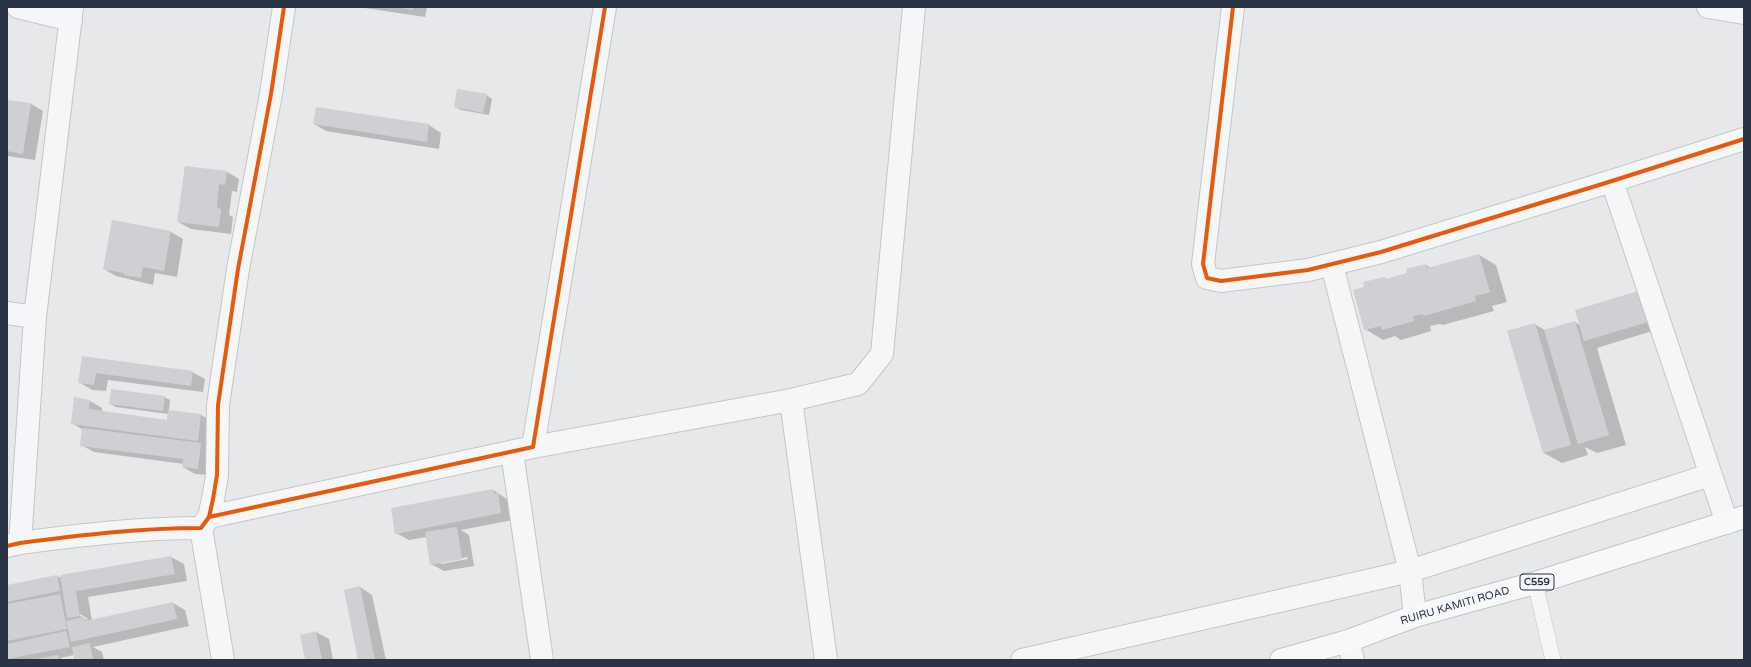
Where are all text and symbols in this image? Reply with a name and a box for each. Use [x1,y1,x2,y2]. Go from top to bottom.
road number: C559 [1520,574,1554,590]
street label: RUIRU KAMITI ROAD [1399,584,1511,628]

